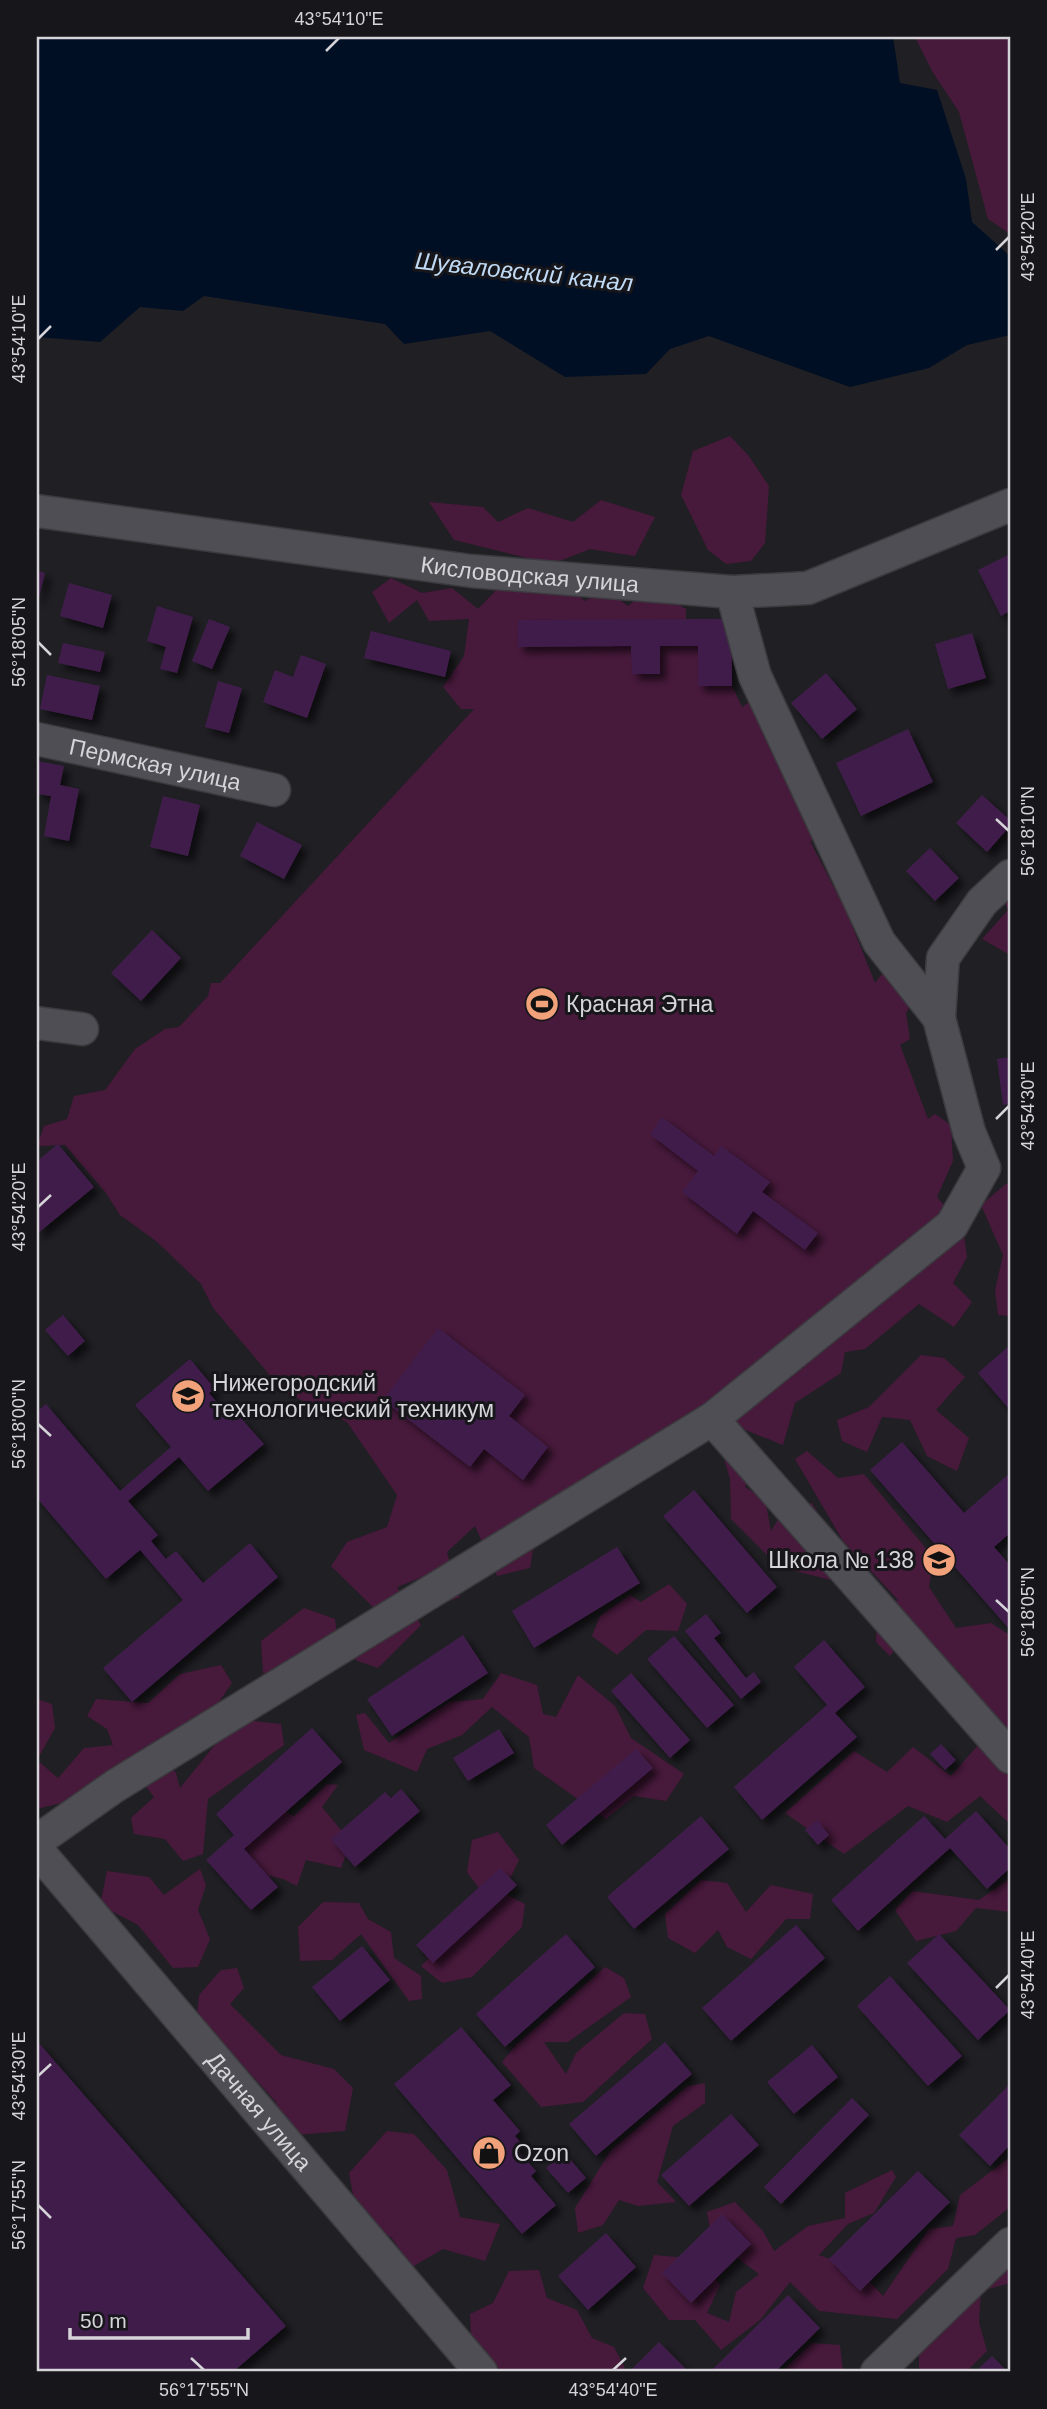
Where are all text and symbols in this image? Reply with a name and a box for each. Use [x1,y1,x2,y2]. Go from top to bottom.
text: 43°54'10"E [294,9,384,29]
text: 43°54'20"E [1018,192,1038,282]
water label: Шуваловский канал [414,247,635,296]
text: 43°54'10"E [9,294,29,384]
street label: Кисловодская улица [419,551,640,597]
text: 56°18'05"N [9,597,29,687]
street label: Пермская улица [67,733,244,796]
text: 56°18'10"N [1018,786,1038,876]
sports icon: Красная Этна [523,985,561,1023]
place label: Красная Этна [566,991,714,1017]
text: 43°54'30"E [1018,1061,1038,1151]
text: 43°54'20"E [9,1162,29,1252]
place label: Нижегородский технологический техникум [212,1370,494,1422]
school or university icon: Нижегородский технологический техникум [169,1377,207,1415]
text: 56°18'00"N [9,1379,29,1469]
school or university icon: Школа № 138 [920,1541,958,1579]
place label: Школа № 138 [768,1547,914,1573]
text: 56°18'05"N [1018,1567,1038,1657]
text: 43°54'40"E [1018,1930,1038,2020]
text: 43°54'30"E [9,2031,29,2121]
street label: Дачная улица [202,2047,317,2176]
shop icon: Ozon [470,2134,508,2172]
place label: Ozon [514,2140,569,2166]
text: 56°17'55"N [9,2160,29,2250]
scale bar [70,2297,248,2341]
text: 50 m [80,2309,127,2332]
text: 56°17'55"N [159,2380,249,2400]
text: 43°54'40"E [568,2380,658,2400]

